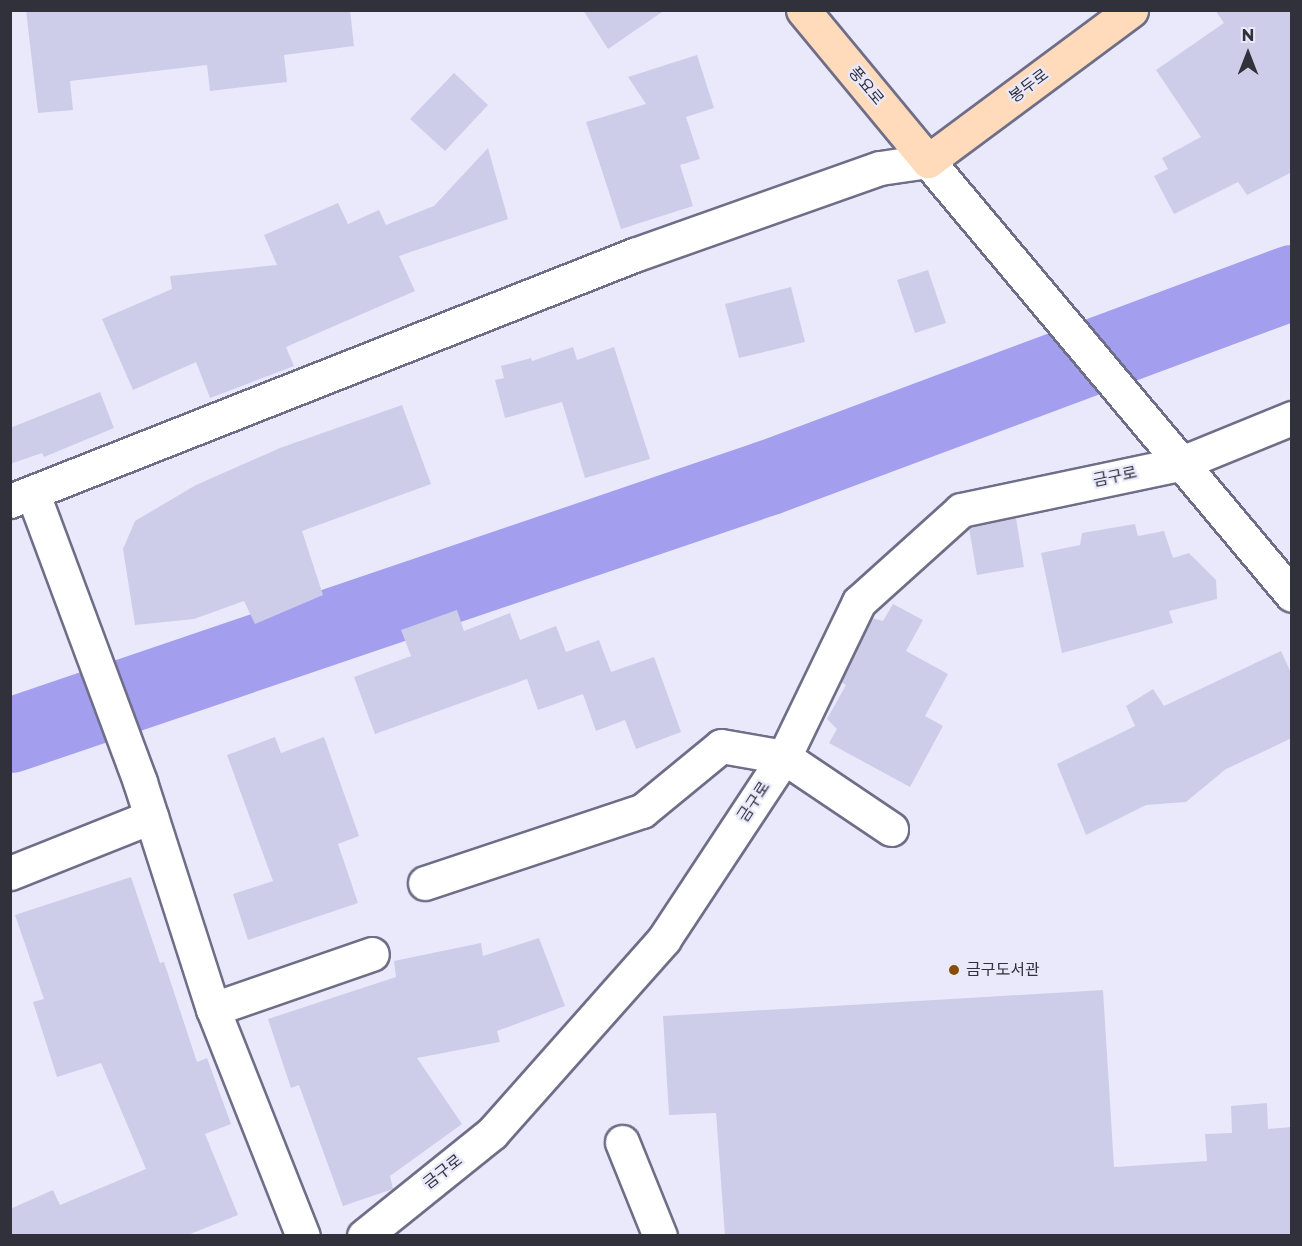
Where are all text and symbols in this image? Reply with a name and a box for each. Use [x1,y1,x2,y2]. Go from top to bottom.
north arrow [1218,24,1278,84]
text: N [1242,26,1254,45]
street label: 풍요로 [844,63,888,109]
street label: 봉두로 [1006,65,1052,107]
street label: 금구로 [1091,463,1139,491]
street label: 금구로 [734,778,774,826]
place label: 금구도서관 [966,960,1040,980]
marker: 금구도서관 [947,963,961,977]
street label: 금구로 [420,1151,466,1193]

